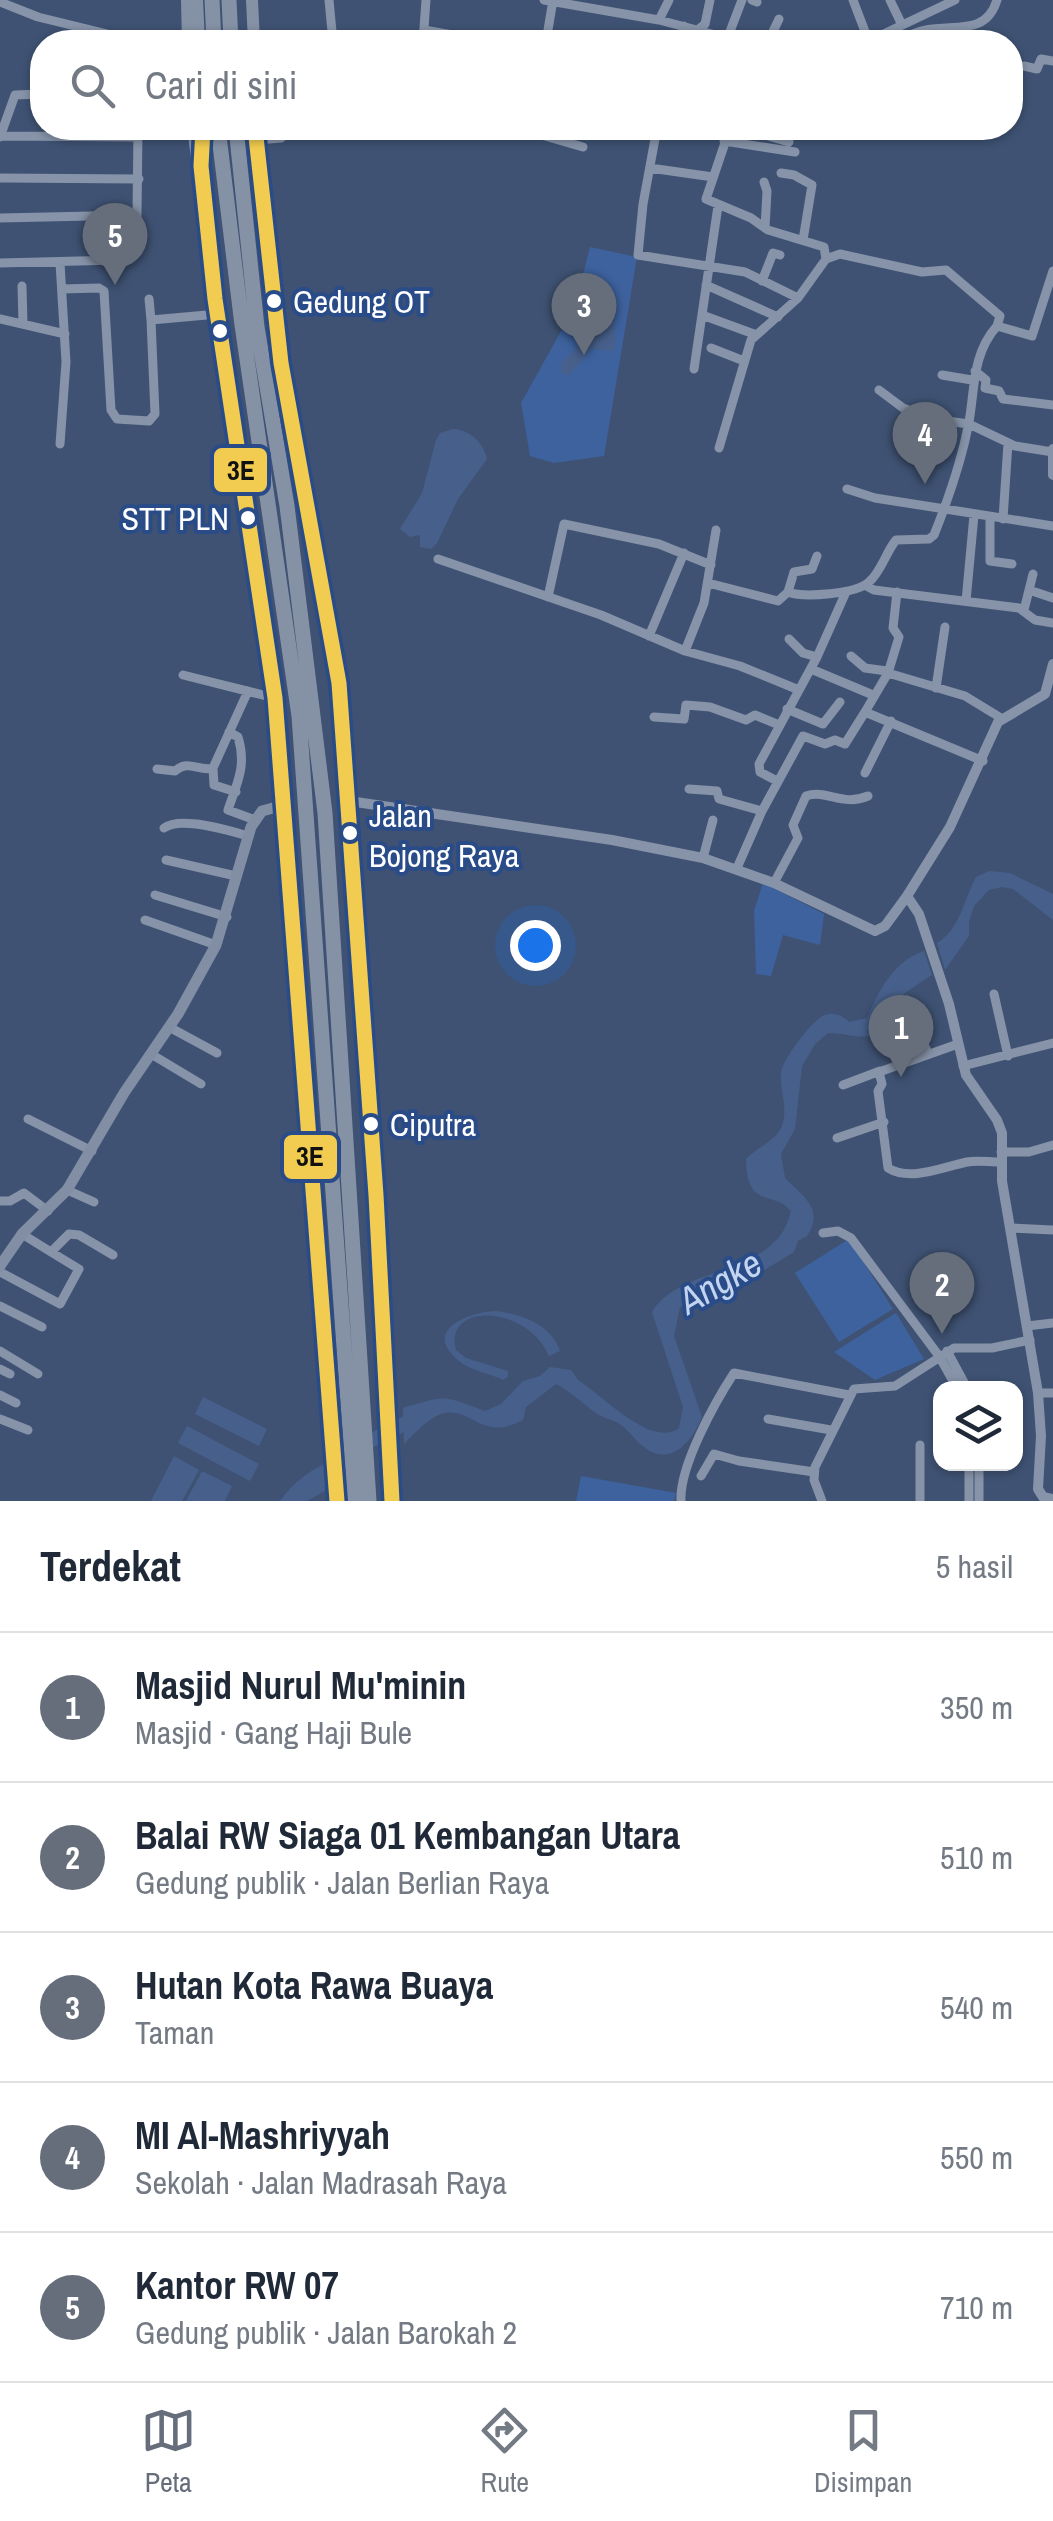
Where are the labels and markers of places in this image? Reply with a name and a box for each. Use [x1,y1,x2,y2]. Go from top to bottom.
pin: 5 [82,202,148,285]
pin: 3 [552,272,616,355]
place label: Gedung OT [293,280,430,323]
marker: Gedung OT [264,291,284,311]
unlabelled marker [210,321,230,341]
pin: 4 [892,402,958,484]
place label: STT PLN [122,497,229,540]
marker: STT PLN [238,508,258,528]
place label: Jalan Bojong Raya [369,794,520,877]
marker: Jalan Bojong Raya [340,823,360,843]
pin: 1 [868,994,934,1077]
place label: Ciputra [390,1103,476,1146]
marker: Ciputra [361,1114,381,1134]
pin: 2 [910,1252,974,1334]

